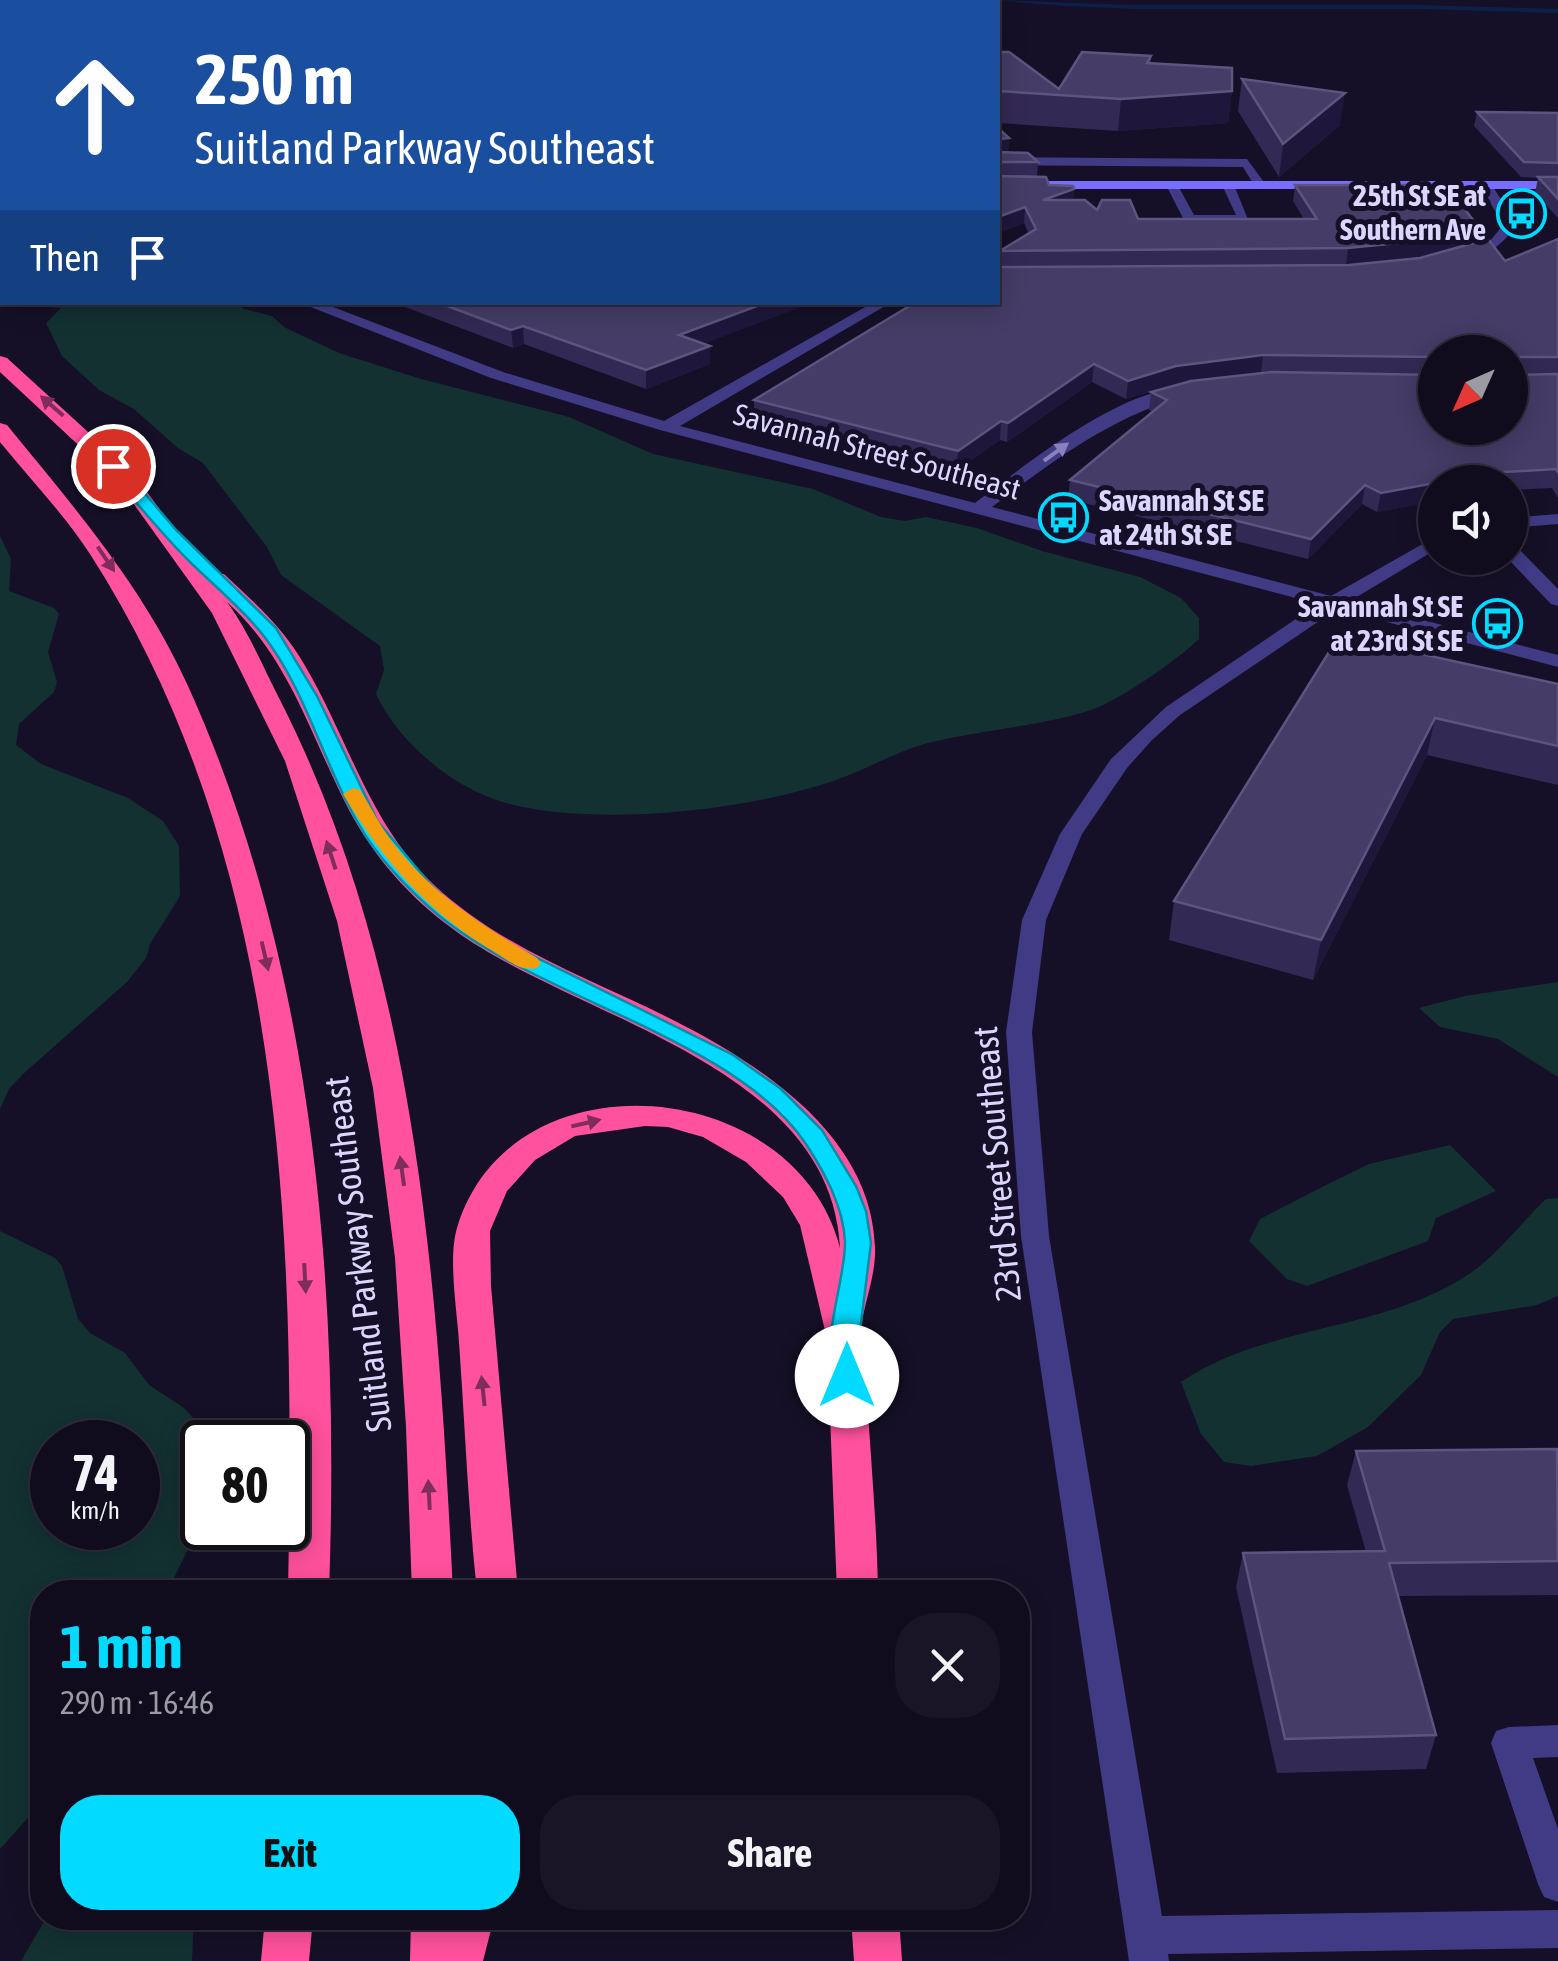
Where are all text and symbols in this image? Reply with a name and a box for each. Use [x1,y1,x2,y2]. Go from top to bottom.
text: 250 m [195,39,354,119]
icon: ahead [30,40,160,170]
text: Suitland Parkway Southeast [195,122,655,174]
place label: 25th St SE at Southern Ave [1340,178,1486,246]
bus stop icon: 25th St SE at Southern Ave [1495,187,1547,239]
icon: arrive [120,230,175,285]
text: Then [30,236,100,279]
north arrow [1418,335,1528,445]
map controls [1418,335,1528,575]
one-way arrow [40,396,65,418]
street label: Savannah Street Southeast [730,396,1024,506]
pin [71,424,156,509]
icon: arrive [86,439,141,494]
one-way arrow [1043,443,1069,463]
button: sound [1418,465,1528,575]
place label: Savannah St SE at 24th St SE [1099,483,1264,551]
bus stop icon: Savannah St SE at 24th St SE [1038,492,1090,544]
one-way arrow [96,545,114,572]
place label: Savannah St SE at 23rd St SE [1298,589,1463,657]
bus stop icon: Savannah St SE at 23rd St SE [1472,598,1524,650]
one-way arrow [323,839,338,869]
one-way arrow [258,940,273,971]
street label: 23rd Street Southeast [964,1025,1028,1303]
street label: Suitland Parkway Southeast [315,1074,399,1434]
one-way arrow [570,1115,601,1130]
one-way arrow [394,1155,410,1187]
one-way arrow [297,1262,313,1294]
position arrow [795,1324,899,1428]
one-way arrow [475,1374,491,1406]
speed limit sign: 80 [180,1420,310,1550]
text: 74 [71,1444,118,1502]
one-way arrow [421,1479,437,1511]
text: km/h [70,1496,120,1524]
text: 1 min [60,1612,183,1681]
button: close [895,1613,1000,1718]
text: 290 m · 16:46 [60,1684,214,1721]
button: Exit [60,1795,520,1910]
button: Share [540,1795,1000,1910]

